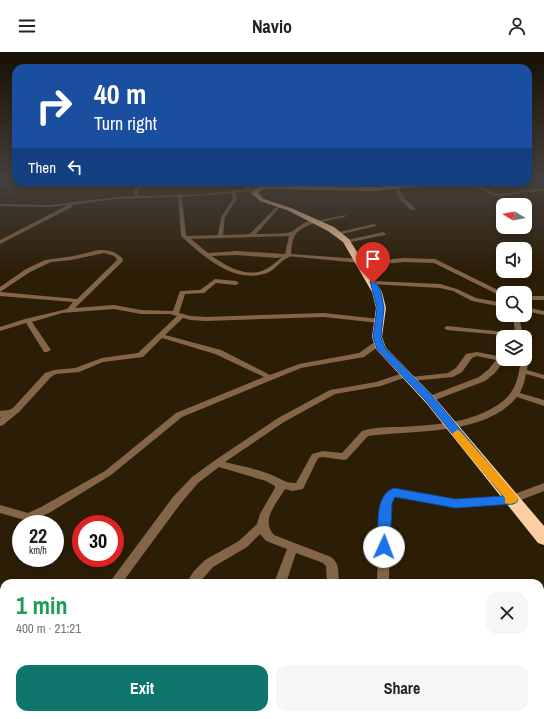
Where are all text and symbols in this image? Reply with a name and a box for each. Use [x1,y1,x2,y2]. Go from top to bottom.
text: Navio [252,14,292,39]
icon: menu [16,15,38,37]
icon: person [506,15,528,37]
text: 40 m [94,75,146,113]
icon: right [28,80,80,132]
text: Turn right [94,111,157,136]
icon: left [64,156,86,178]
text: Then [28,157,56,178]
north arrow [496,198,532,234]
map controls [496,198,532,366]
pin [356,242,390,283]
button: sound [496,242,532,278]
icon: arrive [362,248,384,270]
button: search [496,286,532,322]
button: layers [496,330,532,366]
speed limit sign: 30 [72,515,124,567]
text: 22 [29,522,47,549]
position arrow [363,526,405,568]
text: km/h [29,544,47,557]
text: 1 min [16,589,67,621]
button: close [486,592,528,634]
text: 400 m · 21:21 [16,620,81,637]
button: Exit [16,665,268,711]
button: Share [276,665,528,711]

